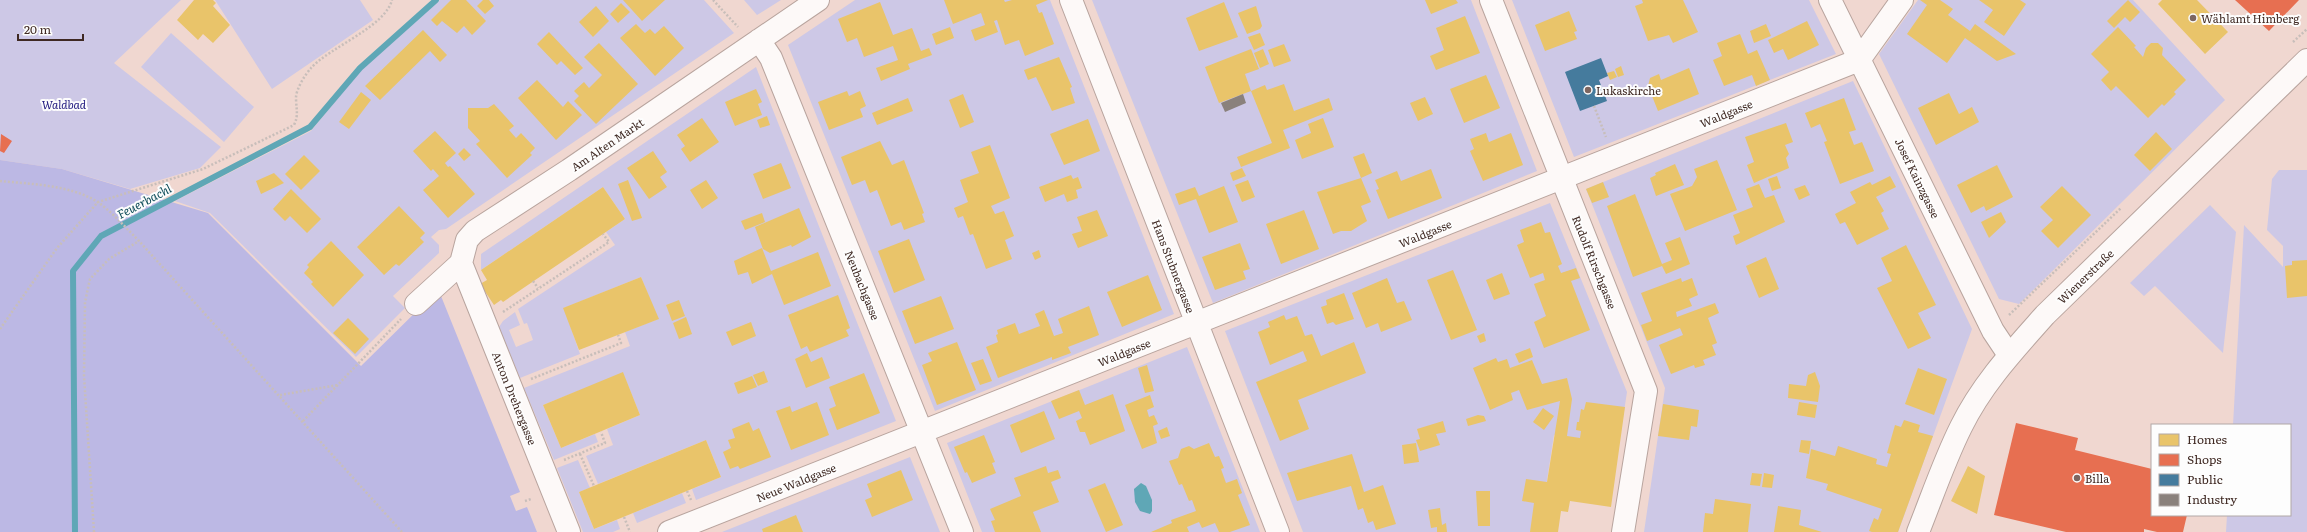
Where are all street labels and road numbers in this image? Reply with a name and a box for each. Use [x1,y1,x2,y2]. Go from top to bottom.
street label: Waldgasse [1697,95,1755,131]
street label: Am Alten Markt [567,113,647,174]
street label: Josef Kainzgasse [1892,135,1944,221]
street label: Rudolf Rirschgasse [1569,213,1621,311]
street label: Waldgasse [1396,215,1454,251]
street label: Hans Stubnergasse [1149,217,1199,315]
street label: Wienerstraße [2053,245,2117,307]
street label: Neubachgasse [842,248,884,322]
street label: Waldgasse [1095,334,1153,370]
street label: Anton Drehergasse [489,349,541,447]
street label: Neue Waldgasse [754,459,839,505]

